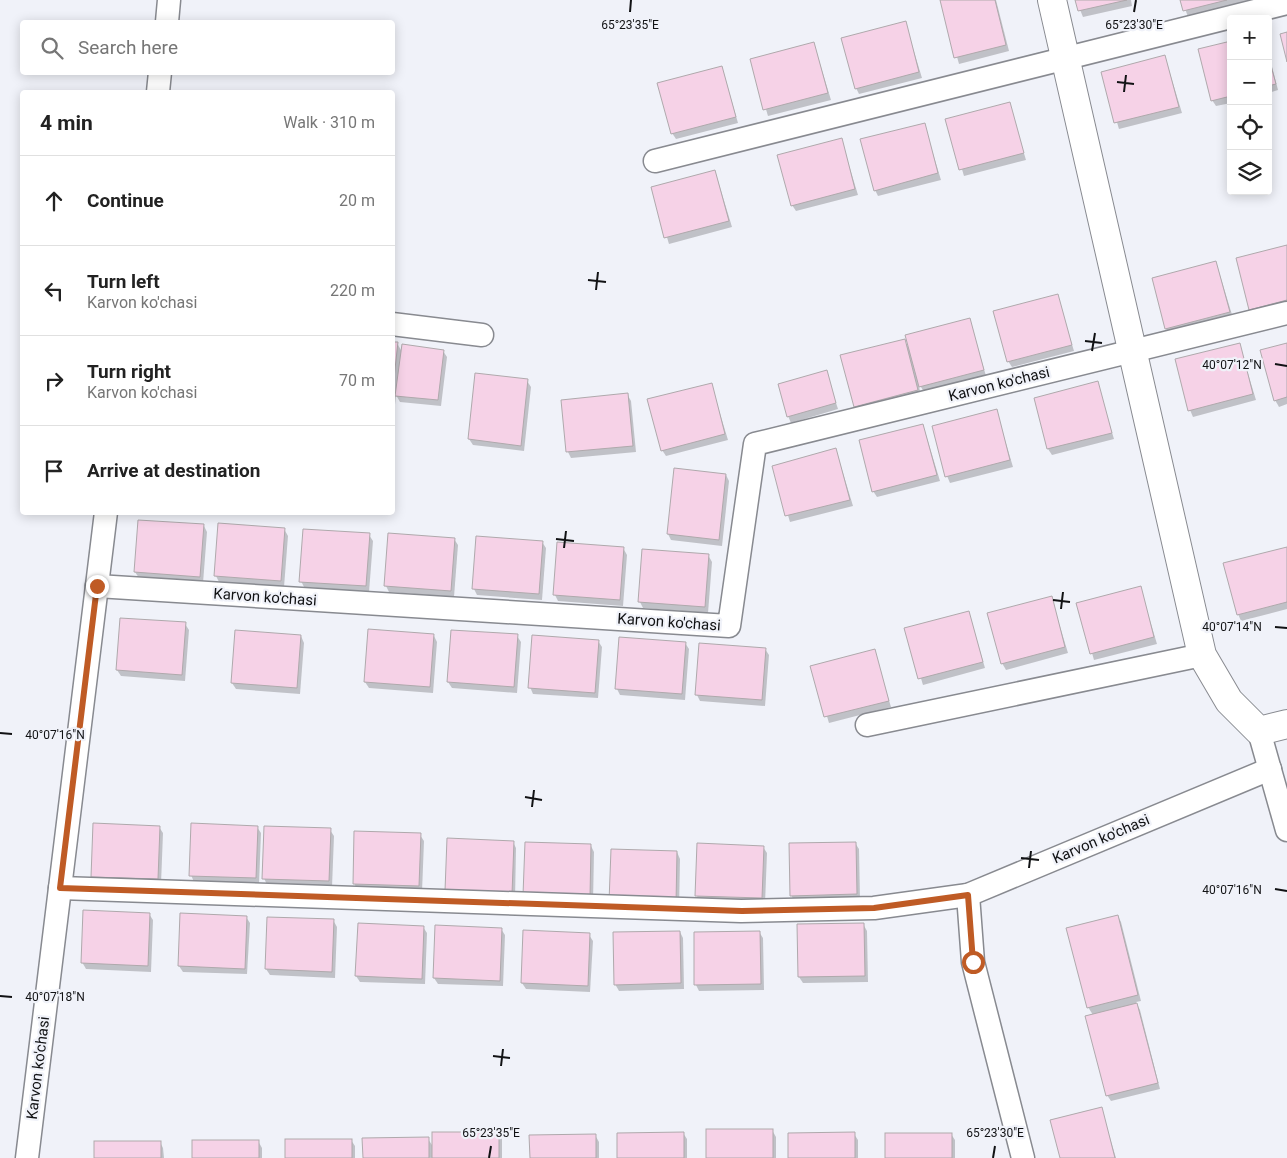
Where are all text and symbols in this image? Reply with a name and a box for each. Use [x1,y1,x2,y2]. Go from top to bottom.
map controls [1227,15,1272,195]
button: + [1227,15,1272,60]
text: 65°23'35"E [601,18,659,32]
text: 65°23'30"E [1105,18,1163,32]
search box [20,20,395,75]
icon: search [38,34,66,62]
text: Search here [78,36,178,59]
button: − [1227,60,1272,105]
button: locate [1227,105,1272,150]
text: 4 min [40,111,93,135]
text: Walk · 310 m [283,113,375,132]
button: layers [1227,150,1272,195]
icon: ahead [40,187,68,215]
text: Continue [87,189,164,212]
text: 20 m [339,191,375,210]
text: Turn left [87,270,160,293]
icon: left [40,277,68,305]
text: 220 m [330,281,375,300]
text: Karvon ko'chasi [87,293,197,312]
text: 40°07'12"N [1202,358,1262,372]
text: Turn right [87,360,171,383]
street label: Karvon ko'chasi [947,363,1051,405]
icon: right [40,367,68,395]
text: 70 m [339,371,375,390]
text: Karvon ko'chasi [87,383,197,402]
icon: arrive [40,457,68,485]
text: Arrive at destination [87,459,260,482]
route end [86,575,109,598]
street label: Karvon ko'chasi [213,584,317,610]
street label: Karvon ko'chasi [617,609,721,635]
text: 40°07'14"N [1202,620,1262,634]
text: 40°07'16"N [25,728,85,742]
street label: Karvon ko'chasi [1050,810,1152,868]
text: 40°07'16"N [1202,883,1262,897]
route start [962,951,985,974]
text: 40°07'18"N [25,990,85,1004]
street label: Karvon ko'chasi [23,1016,53,1120]
text: 65°23'35"E [462,1126,520,1140]
text: 65°23'30"E [966,1126,1024,1140]

